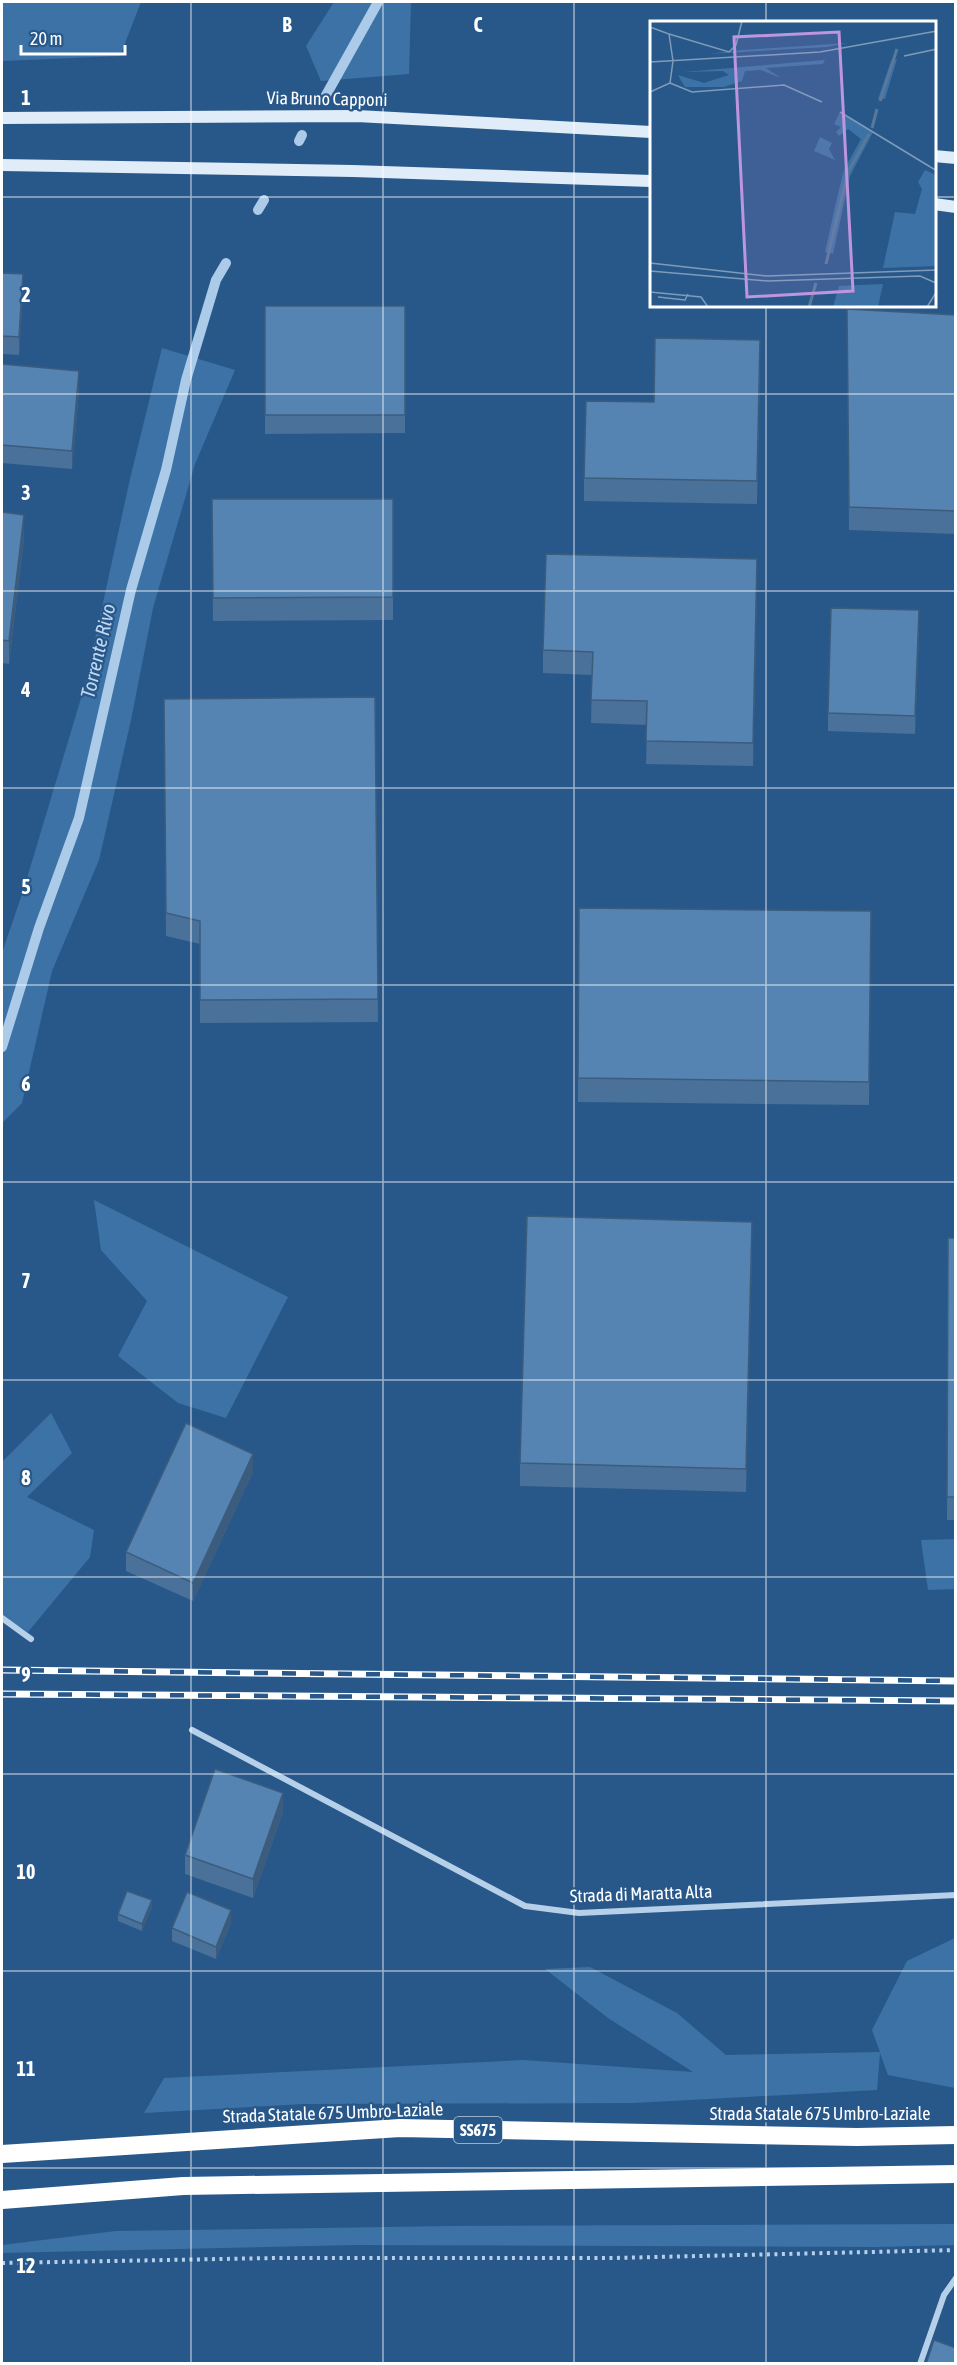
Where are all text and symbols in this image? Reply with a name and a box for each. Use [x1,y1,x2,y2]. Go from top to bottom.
text: B [282,13,292,36]
text: C [474,13,483,36]
scale bar [21,18,124,56]
inset map [650,21,936,308]
text: 20 m [30,28,62,49]
text: 1 [21,86,31,109]
street label: Via Bruno Capponi [266,87,388,110]
text: 2 [21,283,31,306]
text: 3 [21,481,31,504]
water label: Torrente Rivo [75,601,120,700]
text: 4 [20,678,31,701]
text: 5 [21,875,31,898]
text: 6 [21,1072,31,1095]
text: 7 [21,1269,31,1292]
text: 8 [21,1466,31,1489]
text: 9 [21,1663,31,1686]
text: 10 [17,1860,35,1883]
street label: Strada di Maratta Alta [569,1881,713,1906]
text: 11 [17,2057,35,2080]
street label: Strada Statale 675 Umbro-Laziale [222,2098,444,2127]
street label: Strada Statale 675 Umbro-Laziale [710,2103,930,2124]
road number: SS675 [454,2117,502,2143]
text: 12 [17,2254,35,2277]

